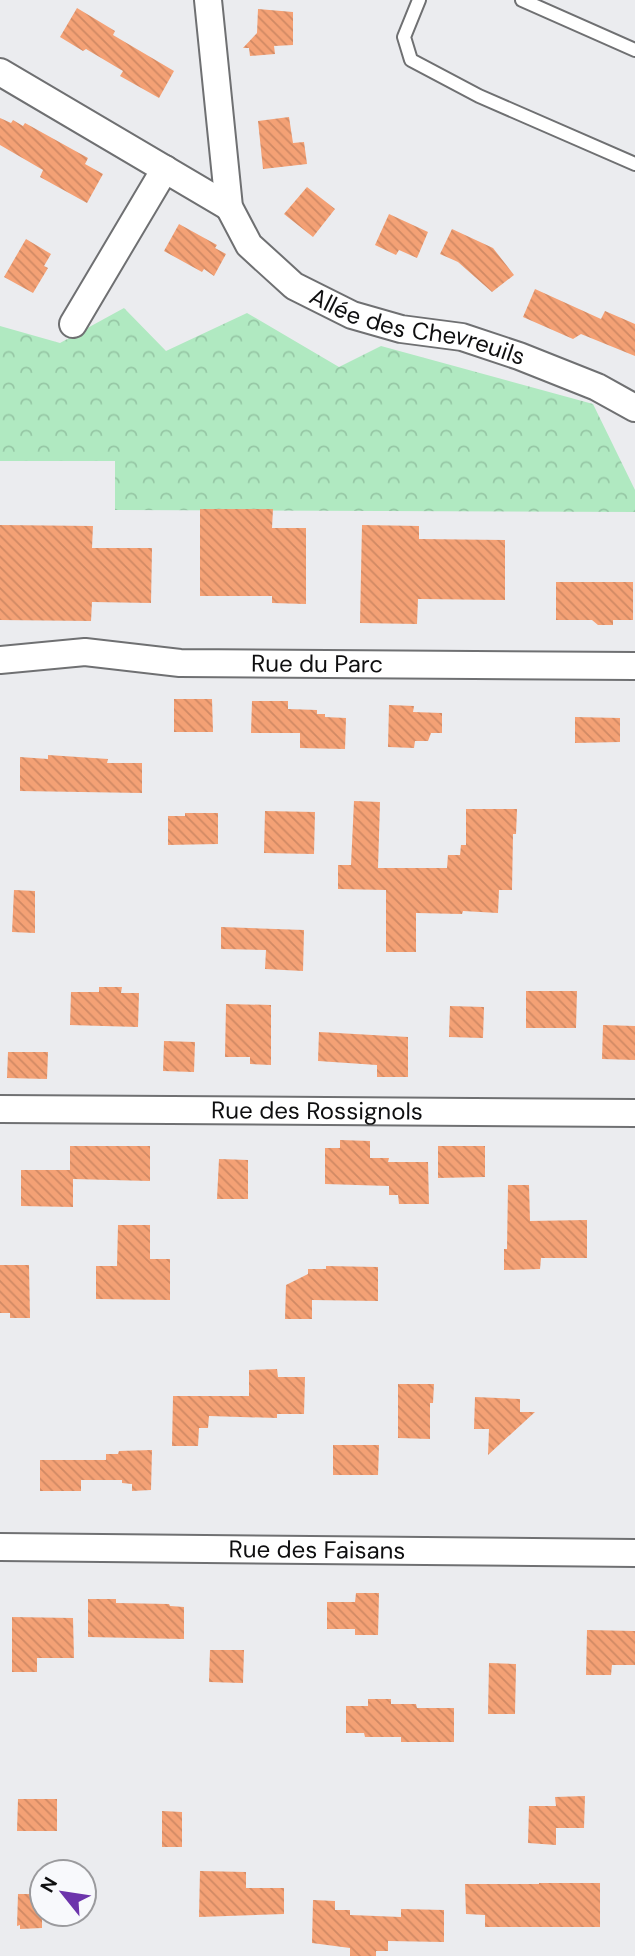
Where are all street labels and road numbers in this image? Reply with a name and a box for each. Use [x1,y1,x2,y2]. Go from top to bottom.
street label: Allée des Chevreuils [305,280,529,372]
street label: Rue du Parc [251,647,383,679]
street label: Rue des Rossignols [211,1094,423,1127]
street label: Rue des Faisans [228,1533,406,1566]

